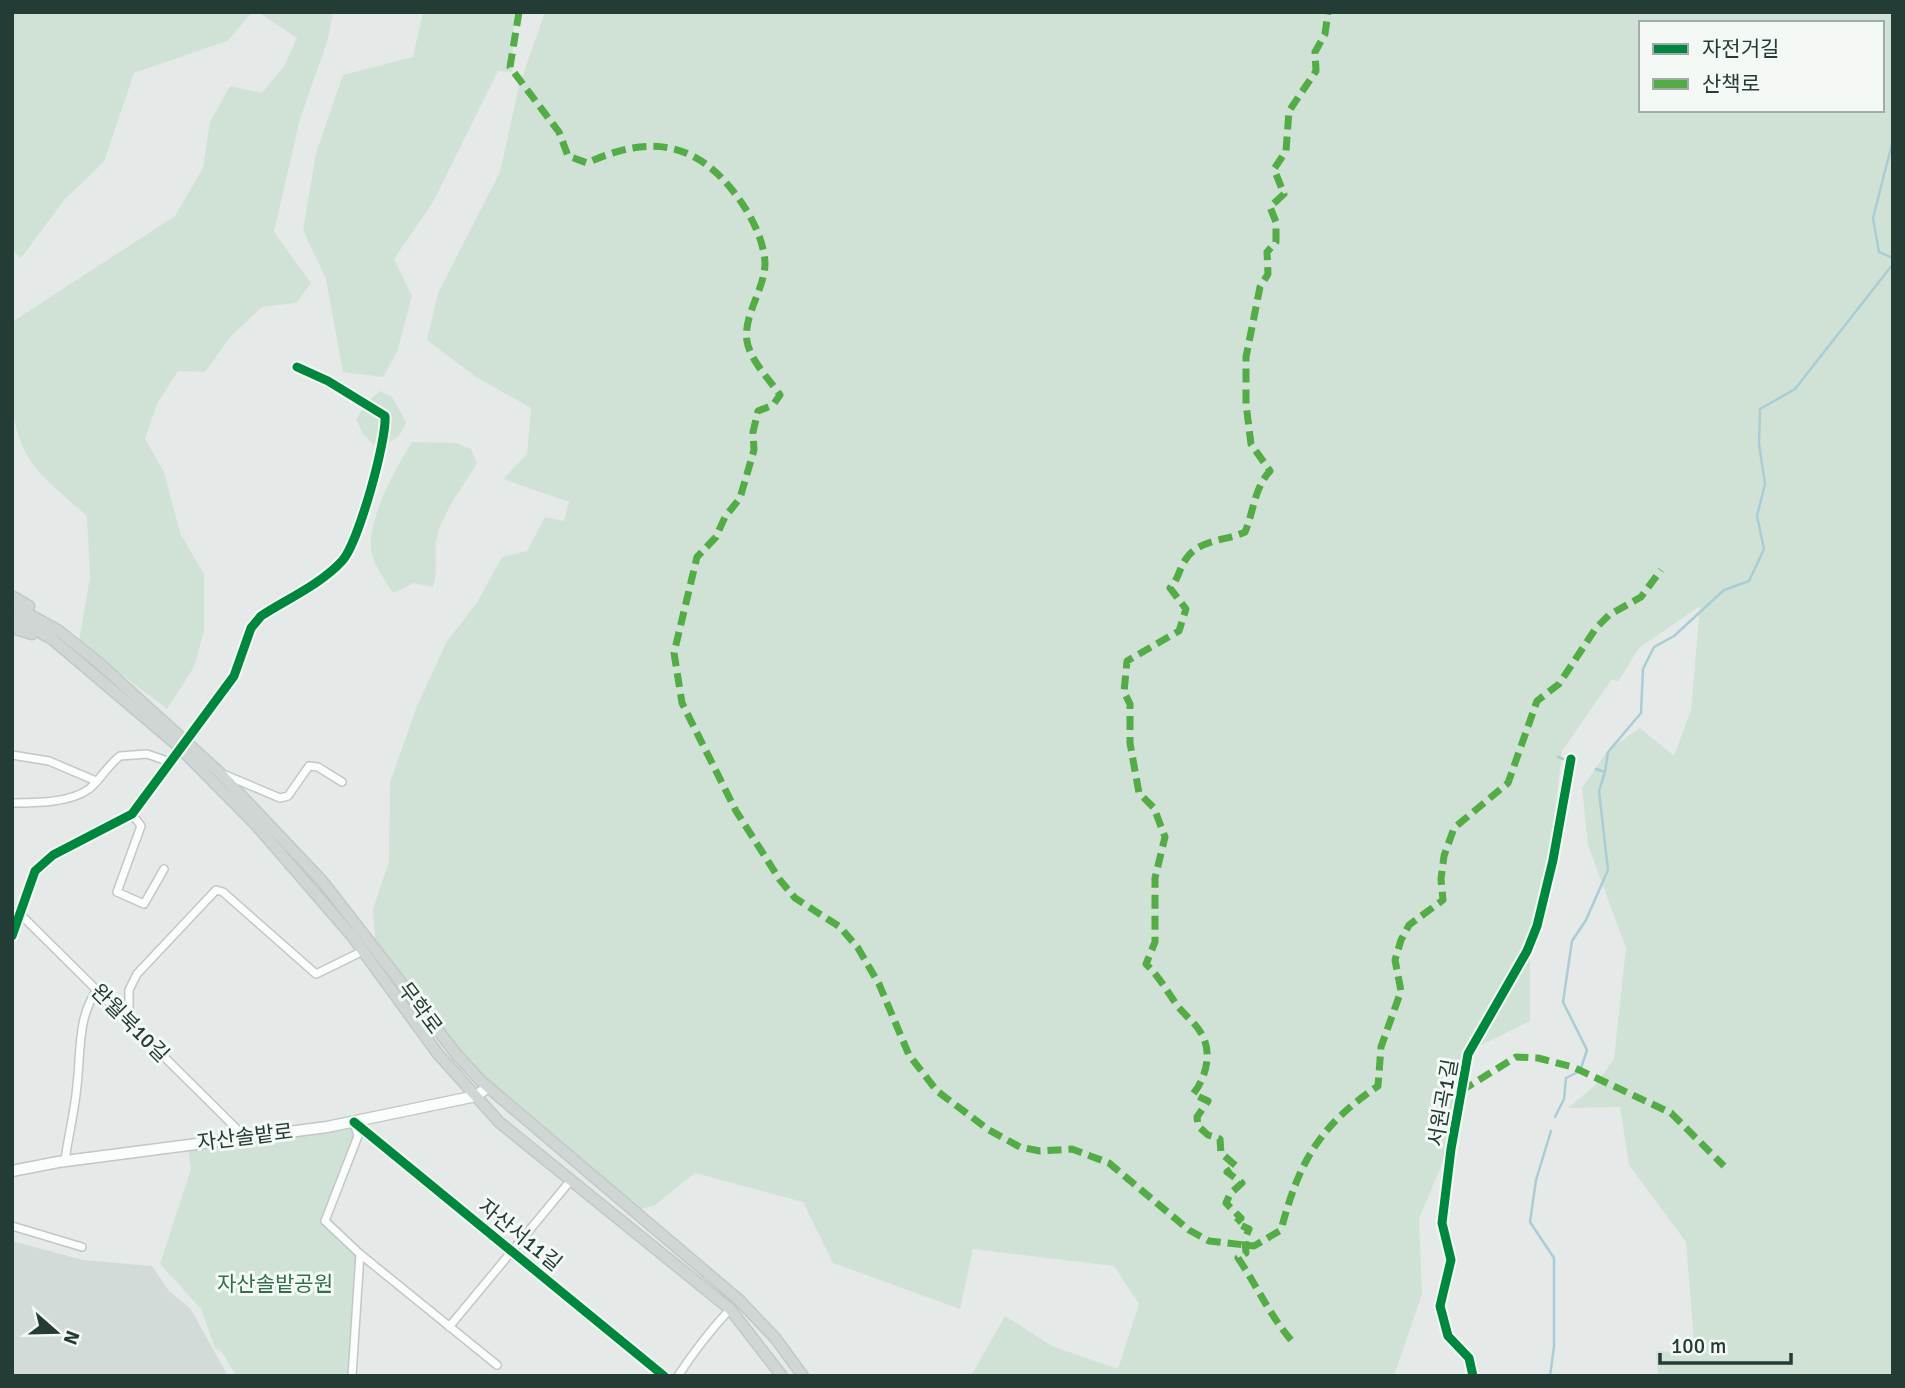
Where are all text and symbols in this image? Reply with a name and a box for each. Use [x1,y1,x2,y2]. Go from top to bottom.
legend [1639,21,1884,112]
text: 자전거길 [1702,36,1779,62]
text: 산책로 [1702,71,1760,97]
street label: 무학로 [392,977,448,1039]
street label: 완월북10길 [85,978,175,1068]
street label: 서원곡1길 [1423,1057,1463,1149]
street label: 자산솔밭로 [195,1118,295,1156]
street label: 자산서11길 [473,1193,567,1277]
park label: 자산솔밭공원 [217,1271,333,1297]
north arrow [21,1297,91,1367]
scale bar [1660,1322,1791,1366]
text: N [57,1327,85,1348]
text: 100 m [1671,1333,1726,1359]

